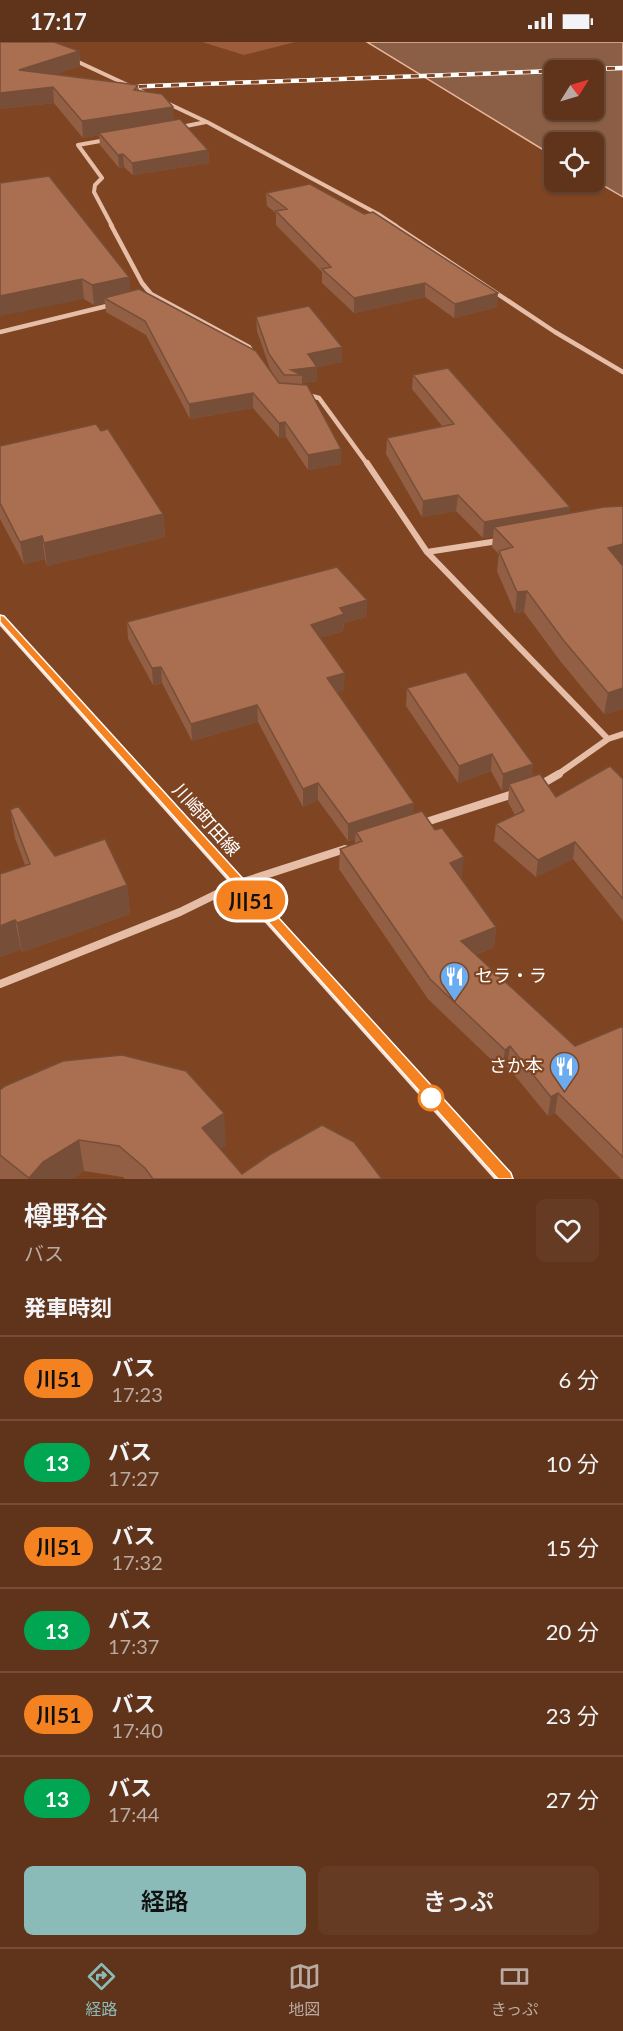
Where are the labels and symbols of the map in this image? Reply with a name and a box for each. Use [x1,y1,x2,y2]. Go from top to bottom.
north arrow [544,60,604,120]
street label: 川崎町田線 [168,779,245,860]
line badge: 川51 [216,880,286,920]
restaurant icon: セラ・ラ [438,960,470,1002]
place label: セラ・ラ [475,964,547,986]
restaurant icon: さか本 [548,1050,580,1092]
place label: さか本 [489,1054,543,1076]
unlabelled marker [418,1085,444,1111]

